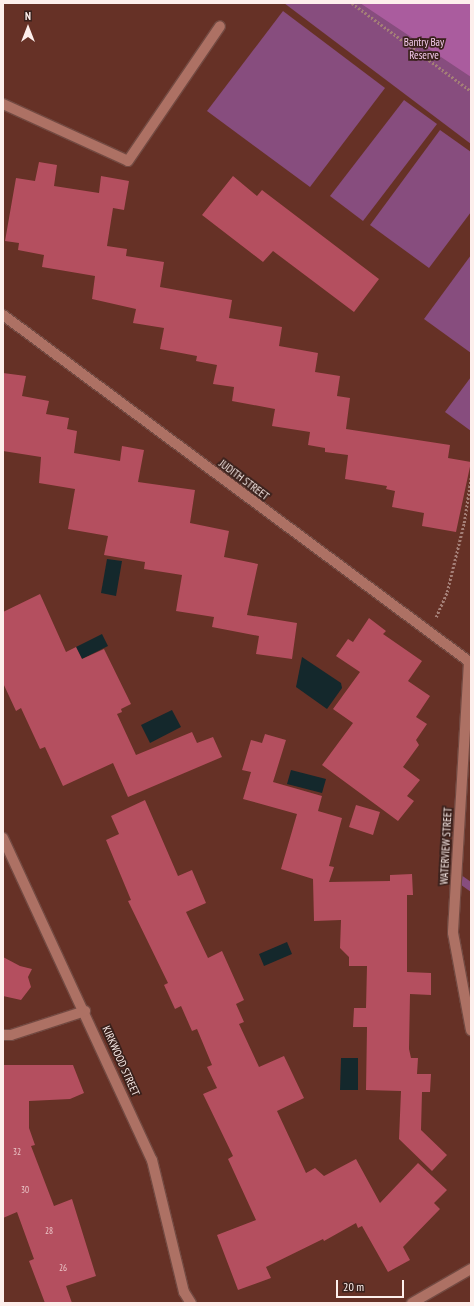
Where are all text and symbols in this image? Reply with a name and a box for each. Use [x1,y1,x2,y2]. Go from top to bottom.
north arrow [8,8,48,48]
text: N [25,9,31,23]
park label: Bantry Bay Reserve [404,36,444,62]
street label: JUDITH STREET [216,457,272,503]
street label: WATERVIEW STREET [437,807,455,885]
street label: KIRKWOOD STREET [100,1024,142,1098]
house number: 32 [13,1147,21,1157]
house number: 30 [21,1185,29,1195]
house number: 28 [45,1226,53,1236]
house number: 26 [59,1263,67,1273]
scale bar [338,1272,406,1298]
text: 20 m [343,1279,364,1294]

